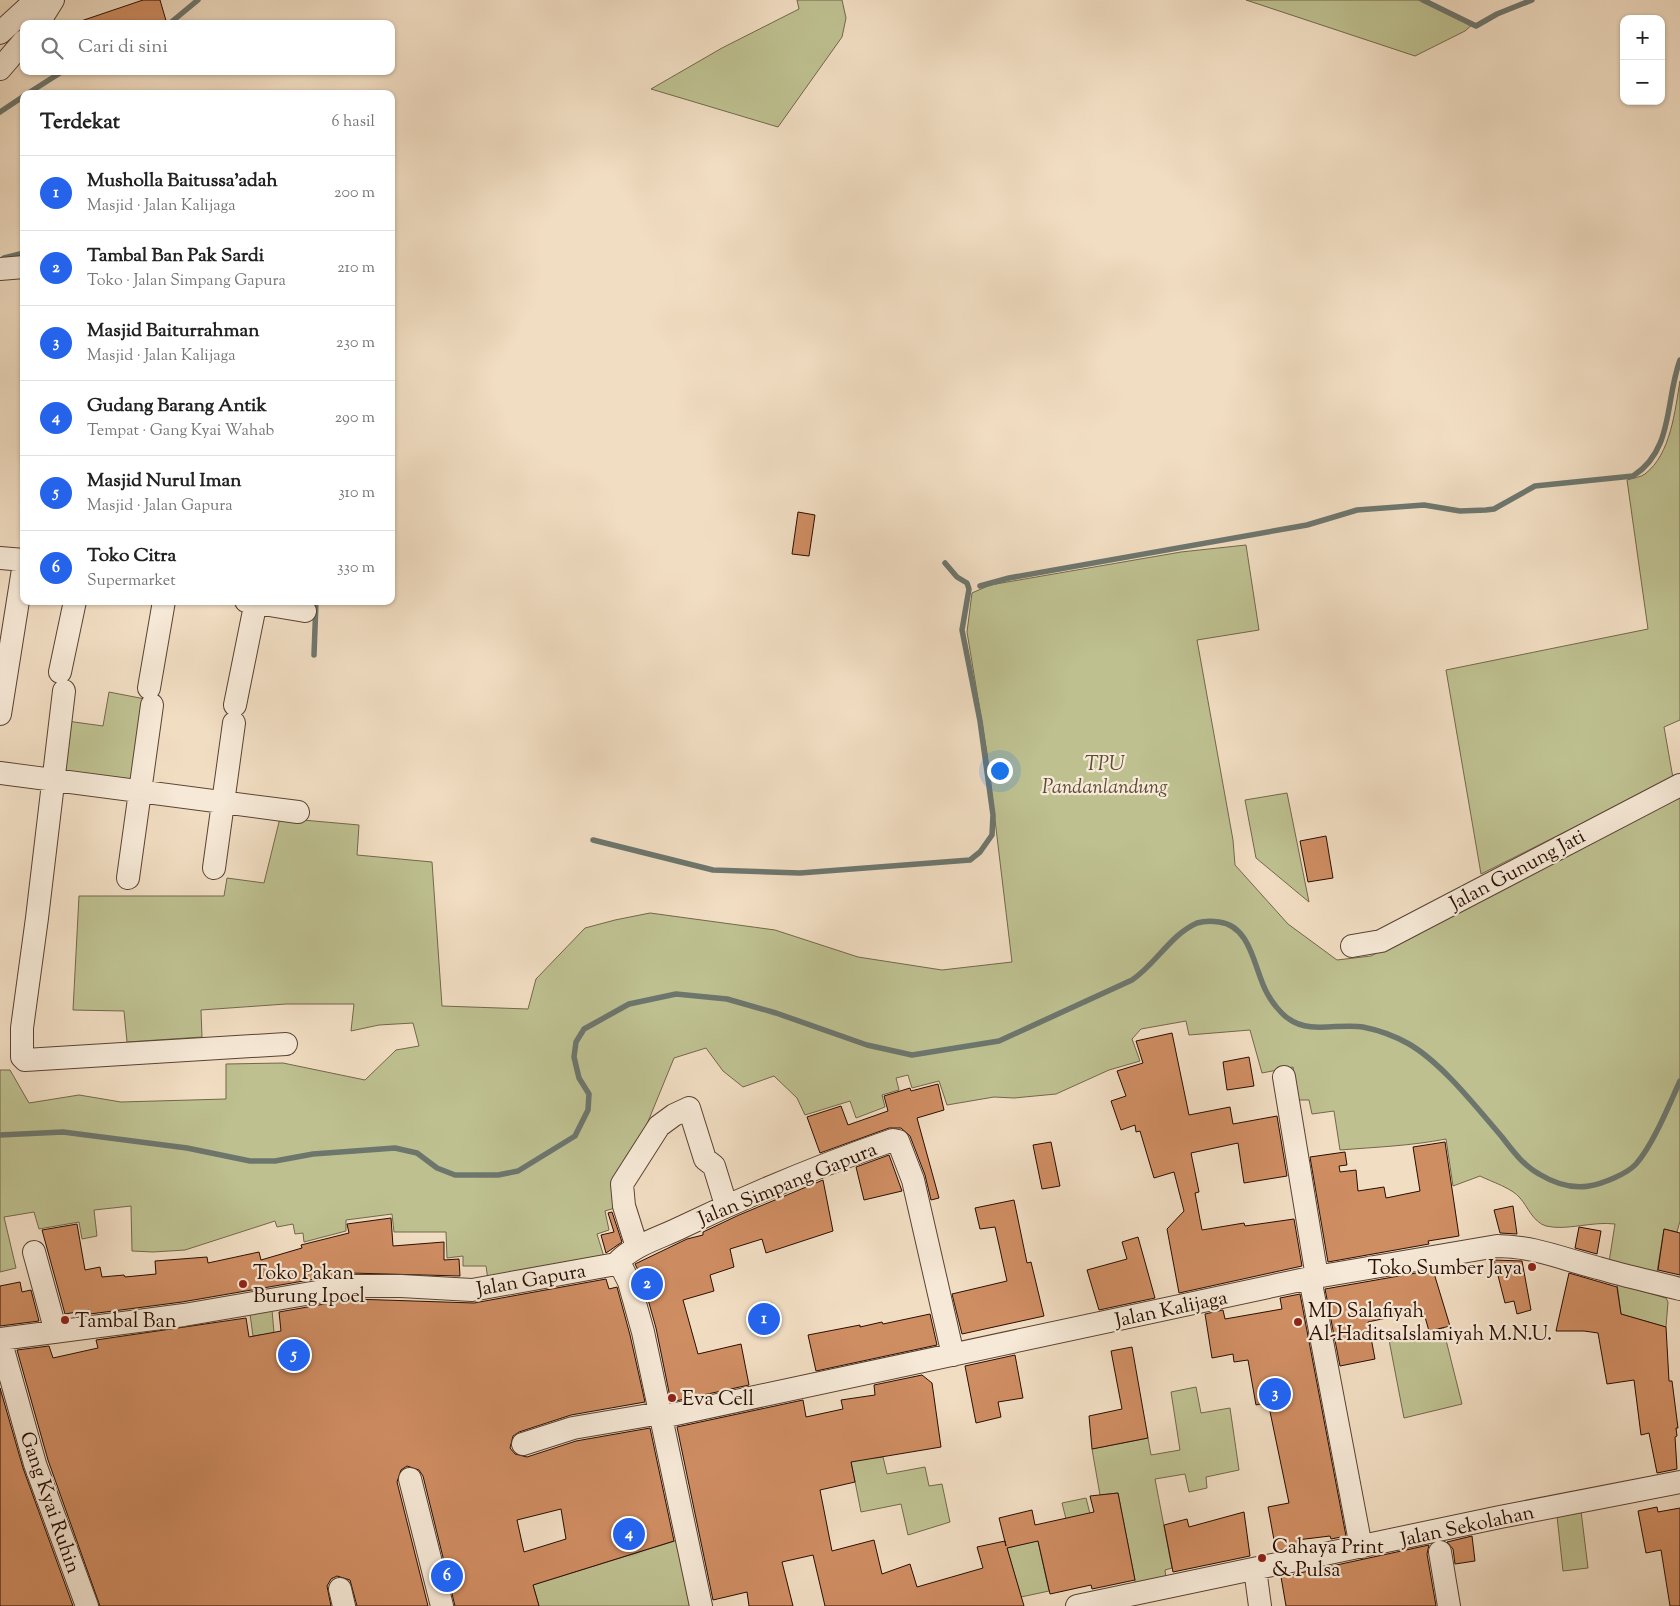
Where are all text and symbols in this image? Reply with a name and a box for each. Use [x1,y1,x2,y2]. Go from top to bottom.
map controls [1620,15,1665,105]
button: + [1620,15,1665,60]
search box [20,20,395,75]
icon: search [38,34,66,62]
text: Cari di sini [78,34,168,61]
button: − [1620,60,1665,105]
text: Terdekat [40,108,120,138]
text: 6 hasil [332,111,375,134]
text: Musholla Baitussa'adah [87,168,278,195]
text: 1 [53,182,59,205]
text: 200 m [334,182,375,205]
text: Masjid · Jalan Kalijaga [87,195,236,218]
text: Tambal Ban Pak Sardi [87,243,264,270]
text: 2 [52,257,60,280]
text: 210 m [337,257,375,280]
text: Toko · Jalan Simpang Gapura [87,270,286,293]
text: Masjid Baiturrahman [87,318,259,345]
text: 3 [53,332,59,355]
text: 230 m [336,332,375,355]
text: Masjid · Jalan Kalijaga [87,345,236,368]
text: Gudang Barang Antik [87,393,267,420]
text: 4 [52,407,60,430]
text: 290 m [335,407,375,430]
text: Tempat · Gang Kyai Wahab [87,420,274,443]
text: Masjid Nurul Iman [87,468,241,495]
text: 5 [53,482,59,505]
text: 310 m [338,482,375,505]
text: Masjid · Jalan Gapura [87,495,233,518]
text: Toko Citra [87,543,176,570]
text: 6 [52,557,60,580]
text: 330 m [337,557,375,580]
text: Supermarket [87,570,176,593]
park label: TPU Pandanlandung [1042,751,1168,803]
your location [987,758,1013,784]
street label: Jalan Gunung Jati [1444,823,1591,920]
street label: Jalan Simpang Gapura [693,1136,882,1235]
place label: Toko Sumber Jaya [1367,1255,1522,1284]
street label: Jalan Gapura [473,1258,588,1306]
place label: Toko Pakan Burung Ipoel [253,1260,366,1312]
marker: Toko Sumber Jaya [1526,1261,1538,1273]
pin: 2 [631,1265,663,1303]
marker: Toko Pakan Burung Ipoel [237,1278,249,1290]
street label: Jalan Kalijaga [1112,1284,1230,1337]
place label: MD Salafiyah Al-HaditsaIslamiyah M.N.U. [1308,1298,1552,1350]
pin: 1 [748,1300,780,1338]
place label: Tambal Ban [75,1308,177,1337]
marker: Tambal Ban [59,1314,71,1326]
marker: MD Salafiyah Al-HaditsaIslamiyah M.N.U. [1292,1316,1304,1328]
pin: 5 [278,1336,310,1374]
pin: 3 [1259,1375,1291,1413]
place label: Eva Cell [682,1386,754,1415]
marker: Eva Cell [666,1392,678,1404]
street label: Gang Kyai Ruhin [11,1428,87,1578]
street label: Jalan Sekolahan [1397,1499,1537,1556]
pin: 4 [613,1515,645,1553]
place label: Cahaya Print & Pulsa [1272,1534,1384,1586]
marker: Cahaya Print & Pulsa [1256,1552,1268,1564]
pin: 6 [431,1557,463,1595]

